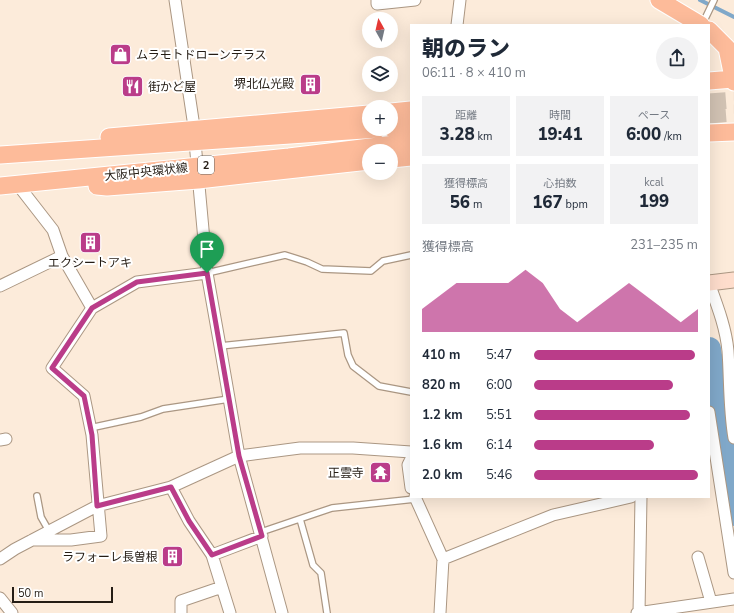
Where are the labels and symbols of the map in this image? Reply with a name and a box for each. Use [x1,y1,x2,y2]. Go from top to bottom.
north arrow [362,12,398,48]
shop icon: ムラモトドローンテラス [108,42,134,68]
place label: ムラモトドローンテラス [136,47,267,63]
building icon: 堺北仏光殿 [297,71,323,97]
restaurant icon: 街かど屋 [120,74,146,100]
place label: 堺北仏光殿 [234,76,294,92]
place label: 街かど屋 [148,79,196,95]
road number: 2 [198,156,214,174]
street label: 大阪中央環状線 [103,160,189,184]
building icon: エクシートアキ [77,229,103,255]
pin [190,232,224,273]
place label: エクシートアキ [48,255,132,271]
temple icon: 正雲寺 [367,460,393,486]
place label: 正雲寺 [328,465,364,481]
building icon: ラフォーレ長曽根 [160,544,186,570]
place label: ラフォーレ長曽根 [62,549,158,565]
scale bar [12,585,113,604]

